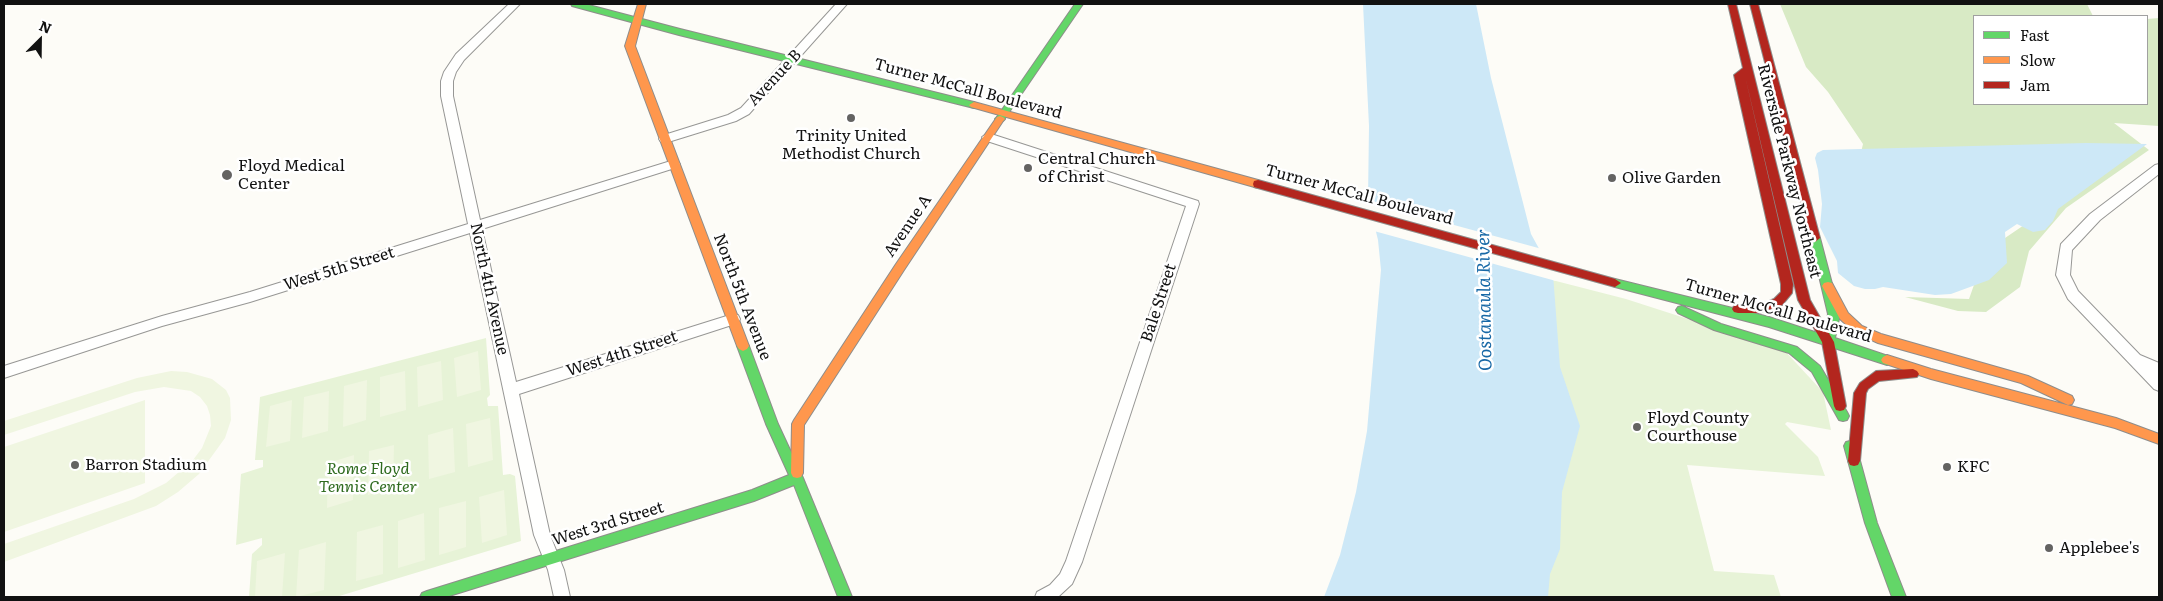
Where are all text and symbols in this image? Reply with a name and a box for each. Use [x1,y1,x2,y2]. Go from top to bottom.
north arrow [15,15,65,65]
text: N [37,15,55,38]
legend [1973,15,2148,105]
text: Fast [2020,23,2049,46]
street label: Avenue B [744,46,806,110]
text: Slow [2020,48,2055,71]
street label: Turner McCall Boulevard [872,55,1064,123]
street label: Riverside Parkway Northeast [1753,62,1825,280]
text: Jam [2020,73,2050,96]
marker: Trinity United Methodist Church [845,112,857,124]
place label: Trinity United Methodist Church [781,126,921,164]
place label: Central Church of Christ [1038,149,1156,187]
place label: Floyd Medical Center [238,156,345,194]
street label: Turner McCall Boulevard [1263,161,1455,229]
marker: Central Church of Christ [1022,162,1034,174]
marker: Floyd Medical Center [220,168,234,182]
place label: Olive Garden [1622,168,1721,188]
marker: Olive Garden [1606,172,1618,184]
street label: Avenue A [880,191,936,261]
street label: North 4th Avenue [466,221,512,357]
water label: Oostanaula River [1473,229,1497,371]
street label: North 5th Avenue [709,231,775,363]
street label: West 5th Street [281,243,397,295]
street label: Bale Street [1137,261,1181,345]
street label: Turner McCall Boulevard [1682,275,1874,347]
street label: West 4th Street [564,327,680,381]
place label: Floyd County Courthouse [1647,408,1749,446]
marker: Floyd County Courthouse [1631,421,1643,433]
place label: Barron Stadium [85,455,207,475]
place label: KFC [1957,457,1990,477]
marker: Barron Stadium [69,459,81,471]
park label: Rome Floyd Tennis Center [319,459,417,497]
marker: KFC [1941,461,1953,473]
street label: West 3rd Street [550,498,666,550]
place label: Applebee's [2059,538,2139,558]
marker: Applebee's [2043,542,2055,554]

